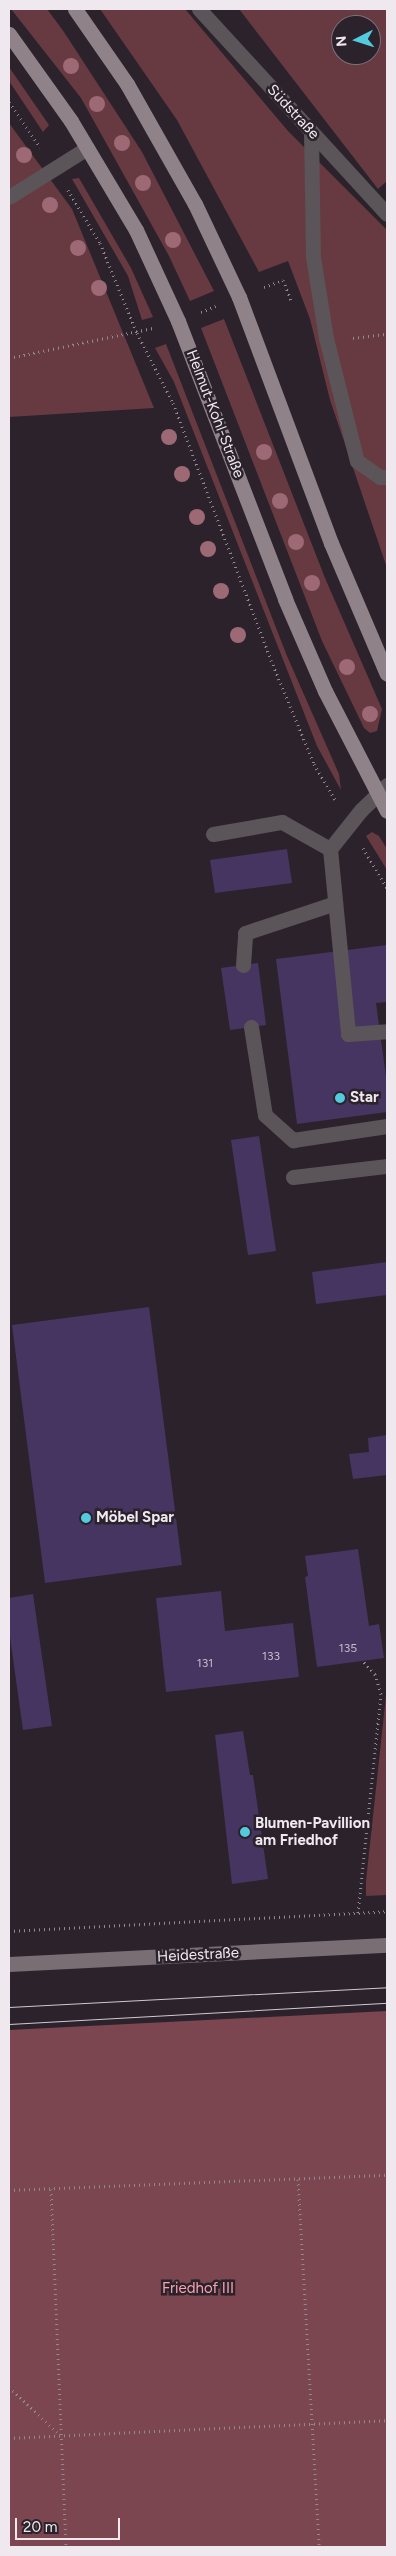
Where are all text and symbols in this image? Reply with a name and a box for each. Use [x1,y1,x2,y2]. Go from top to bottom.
north arrow [331,15,381,65]
text: N [333,35,350,47]
street label: Südstraße [263,81,323,143]
street label: Helmut-Kohl-Straße [182,347,248,481]
place label: Star [350,1089,379,1107]
marker: Star [334,1092,346,1104]
place label: Möbel Spar [96,1509,174,1527]
marker: Möbel Spar [80,1512,92,1524]
house number: 135 [339,1642,357,1656]
house number: 133 [262,1650,280,1664]
house number: 131 [197,1657,213,1671]
place label: Blumen-Pavillion am Friedhof [255,1814,370,1849]
marker: Blumen-Pavillion am Friedhof [239,1826,251,1838]
street label: Heidestraße [157,1944,239,1966]
park label: Friedhof III [162,2280,234,2298]
scale bar [18,2508,122,2540]
text: 20 m [23,2518,57,2536]

